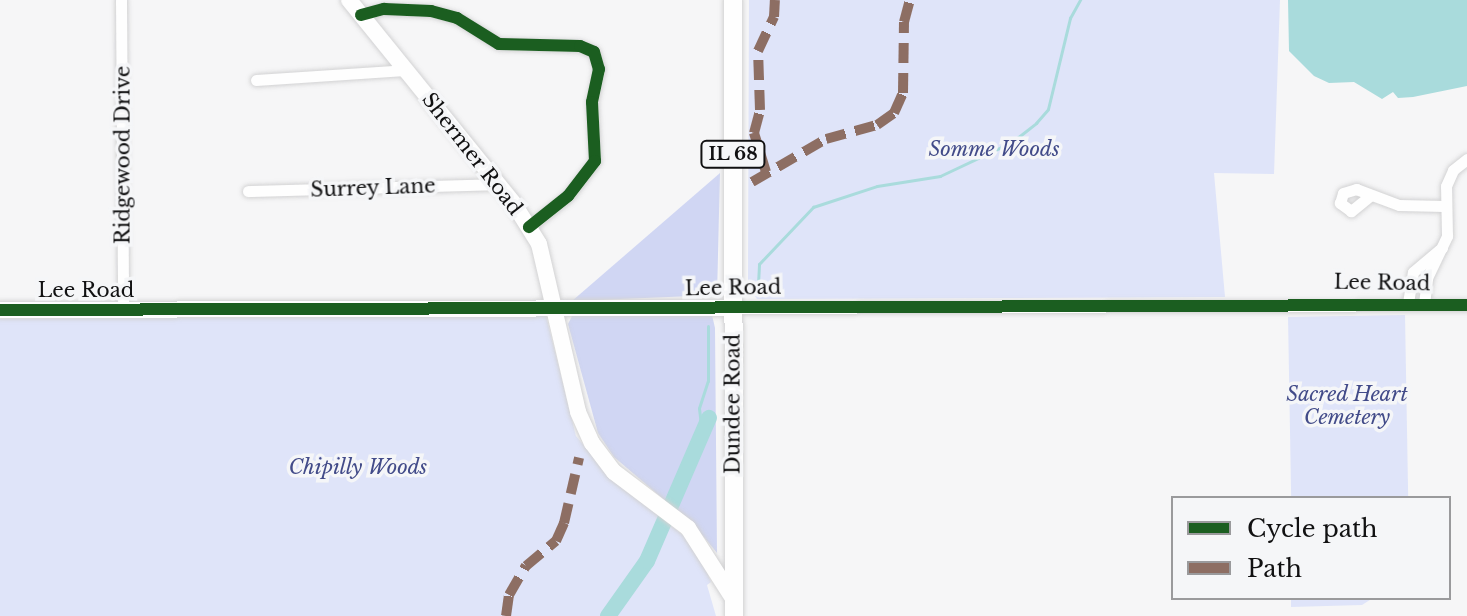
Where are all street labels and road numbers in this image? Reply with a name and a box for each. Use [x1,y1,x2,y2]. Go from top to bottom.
street label: Ridgewood Drive [111,66,135,244]
street label: Shermer Road [417,88,527,220]
road number: IL 68 [699,140,767,168]
street label: Surrey Lane [310,174,436,202]
street label: Lee Road [1334,270,1430,296]
street label: Lee Road [685,275,781,301]
street label: Lee Road [38,278,134,302]
street label: Dundee Road [721,334,745,474]

